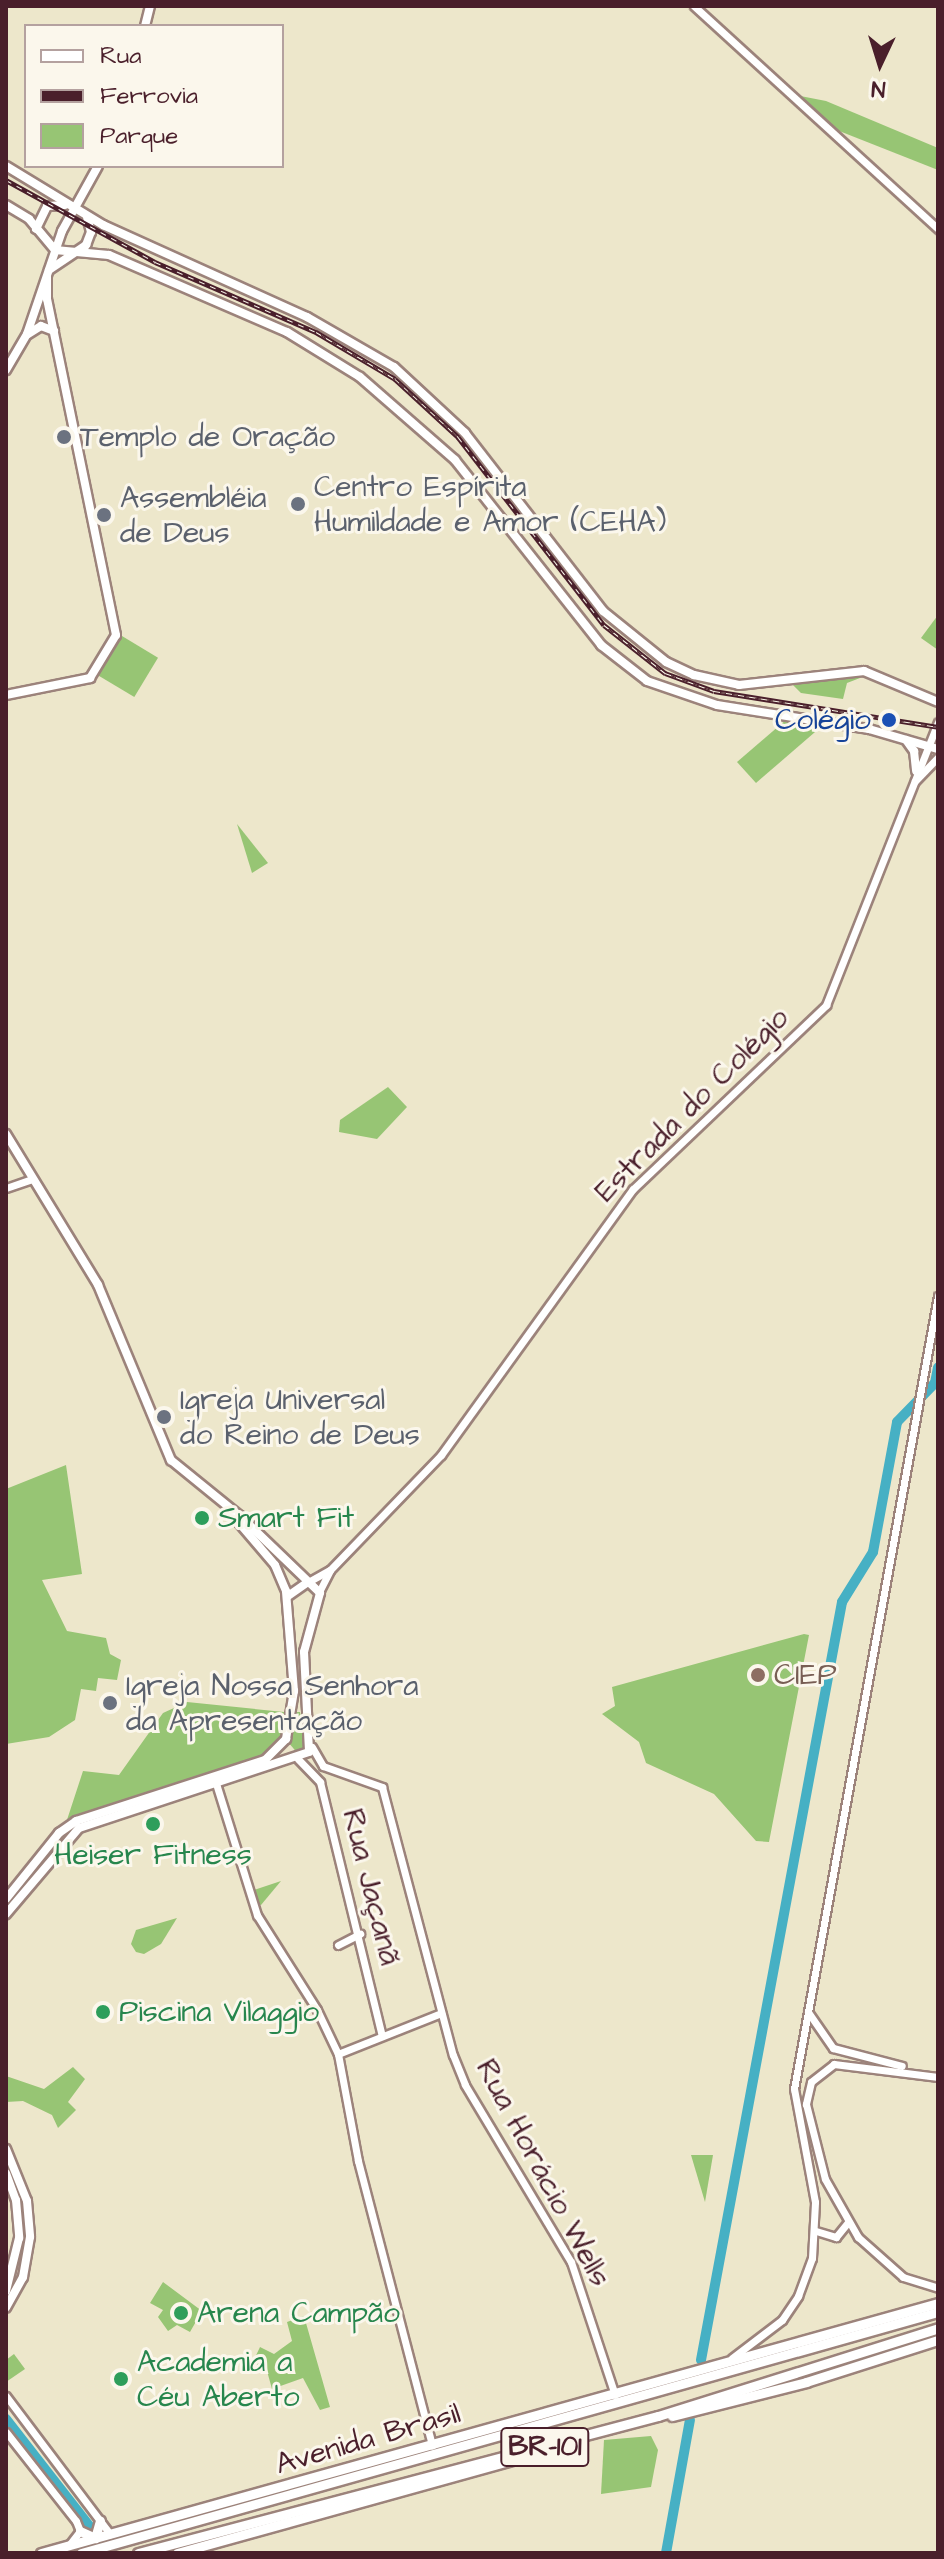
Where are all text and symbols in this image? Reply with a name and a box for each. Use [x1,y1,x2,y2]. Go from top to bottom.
legend [24,24,284,168]
north arrow [840,24,920,104]
text: Rua [100,39,142,73]
text: N [870,72,886,104]
text: Ferrovia [100,79,198,113]
text: Parque [100,119,178,153]
place label: Templo de Oração [80,419,335,455]
marker: Templo de Oração [55,428,73,446]
place label: Centro Espírita Humildade e Amor (CEHA) [314,469,666,540]
place label: Assembléia de Deus [120,480,267,550]
marker: Centro Espírita Humildade e Amor (CEHA) [289,495,307,513]
marker: Assembléia de Deus [95,506,113,524]
place label: Colégio [775,702,871,738]
marker: Colégio [878,709,900,731]
street label: Estrada do Colégio [587,1000,797,1210]
place label: Igreja Universal do Reino de Deus [180,1382,420,1452]
marker: Igreja Universal do Reino de Deus [155,1408,173,1426]
place label: Smart Fit [218,1500,354,1536]
marker: Smart Fit [193,1509,211,1527]
place label: CIEP [774,1657,837,1693]
marker: CIEP [749,1666,767,1684]
place label: Igreja Nossa Senhora da Apresentação [126,1668,419,1738]
marker: Igreja Nossa Senhora da Apresentação [101,1694,119,1712]
street label: Rua Jaçanã [334,1805,408,1969]
marker: Heiser Fitness [144,1815,162,1833]
place label: Heiser Fitness [54,1837,252,1873]
place label: Piscina Vilaggio [119,1994,319,2030]
marker: Piscina Vilaggio [94,2003,112,2021]
street label: Rua Horácio Wells [468,2053,618,2293]
place label: Arena Campão [197,2295,400,2331]
marker: Arena Campão [172,2304,190,2322]
place label: Academia a Céu Aberto [137,2344,300,2414]
marker: Academia a Céu Aberto [112,2370,130,2388]
street label: Avenida Brasil [271,2395,465,2483]
road number: BR-101 [499,2423,591,2471]

